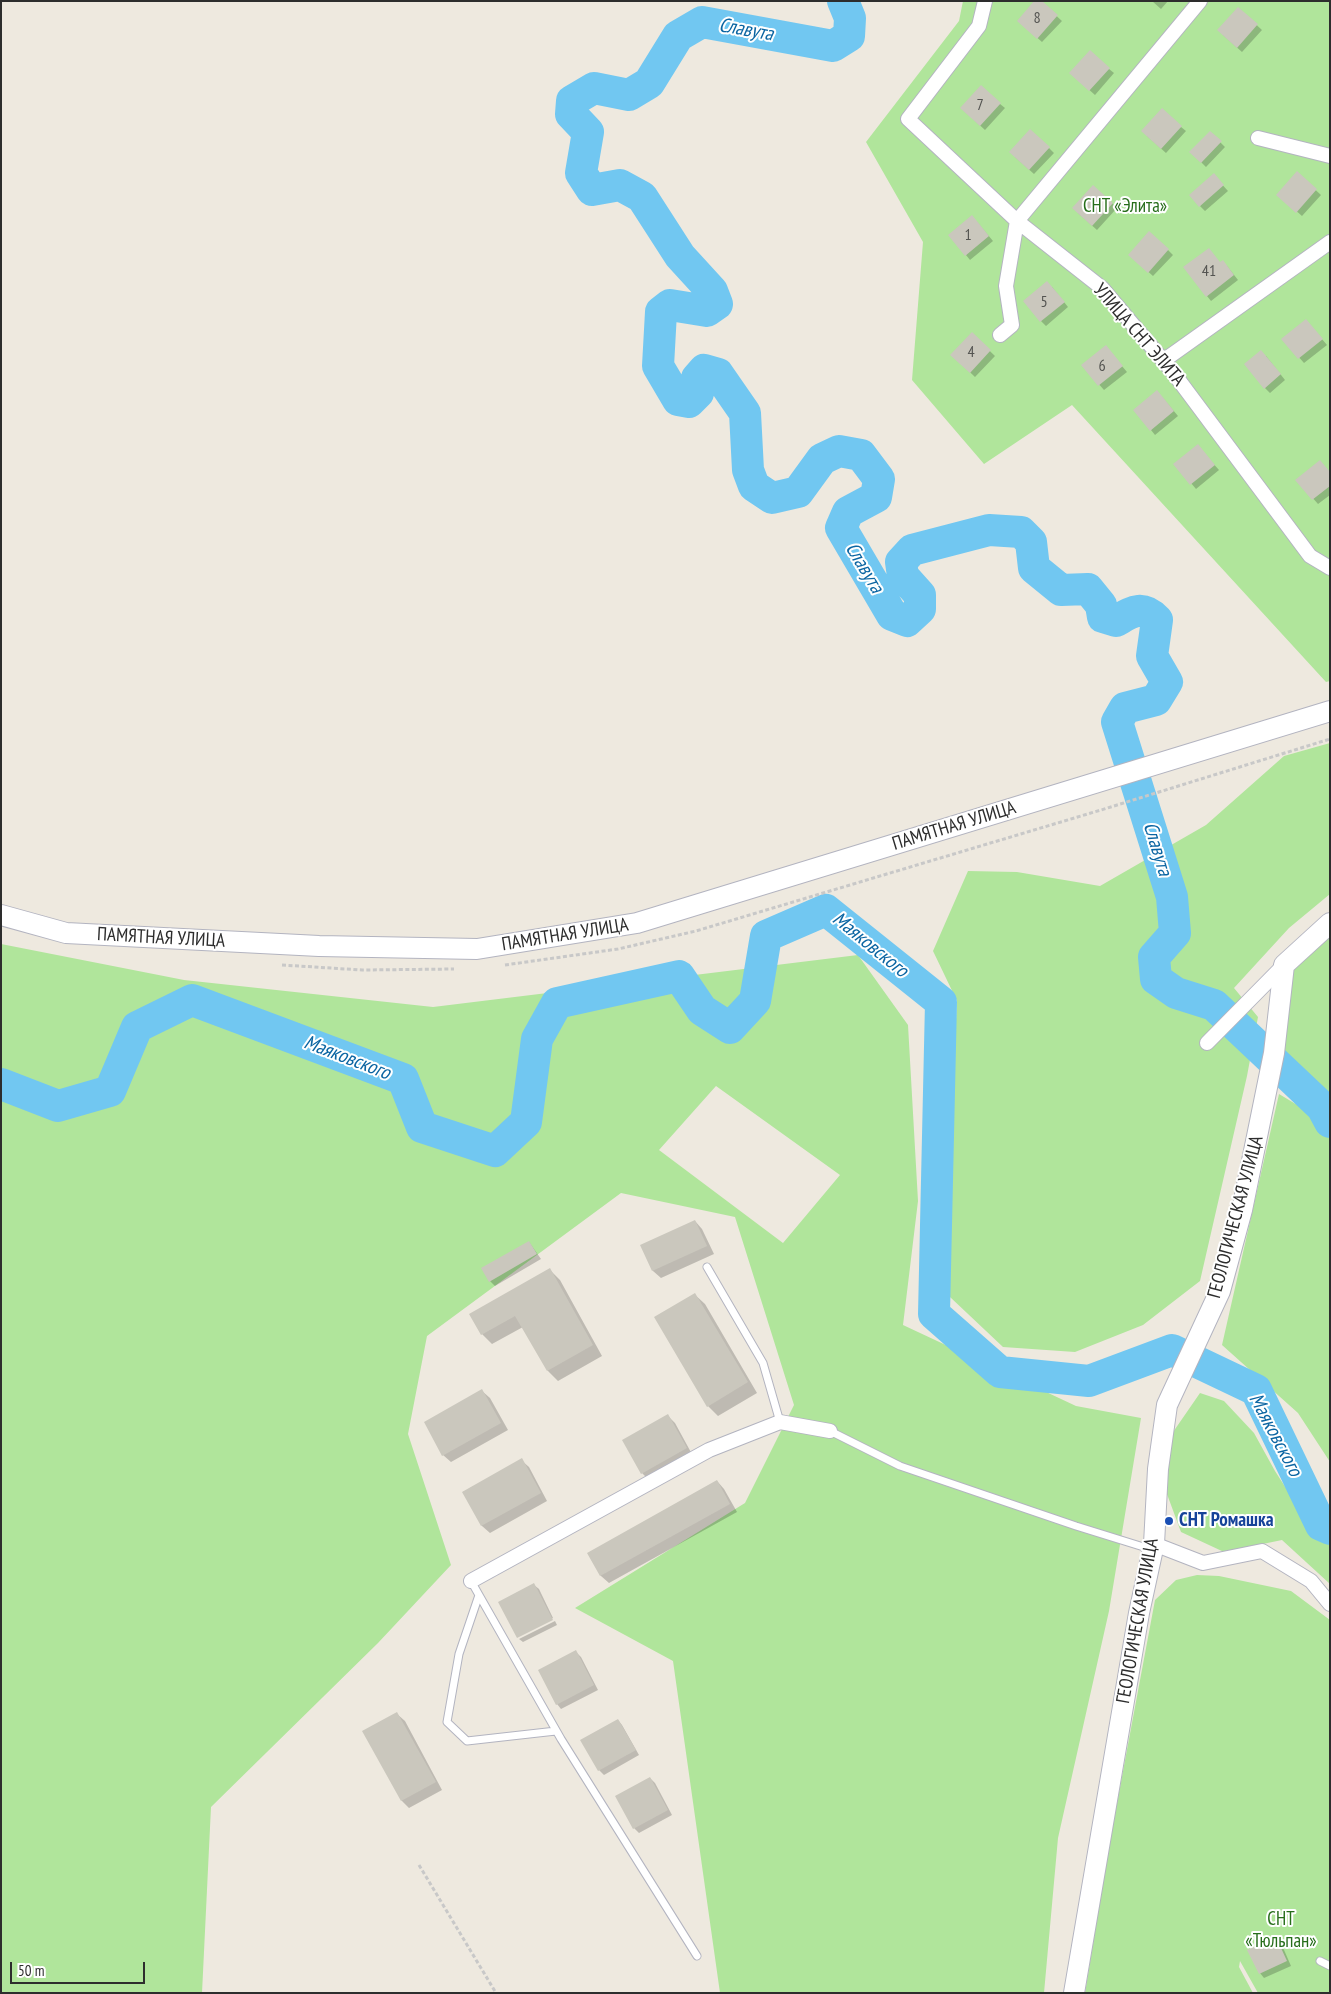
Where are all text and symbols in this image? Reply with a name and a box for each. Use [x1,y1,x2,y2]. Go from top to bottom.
house number: 8 [1033,8,1041,28]
water label: Славута [717,13,775,47]
house number: 7 [976,95,984,115]
park label: СНТ «Элита» [1083,196,1167,218]
house number: 1 [964,225,972,245]
house number: 41 [1202,261,1216,281]
street label: УЛИЦА СНТ ЭЛИТА [1088,279,1190,391]
house number: 5 [1040,292,1048,312]
house number: 4 [967,342,975,362]
house number: 6 [1098,356,1106,376]
water label: Славута [840,538,888,598]
street label: ПАМЯТНАЯ УЛИЦА [889,796,1019,856]
water label: Славута [1138,819,1176,879]
water label: Маяковского [827,907,913,983]
street label: ПАМЯТНАЯ УЛИЦА [500,914,630,956]
street label: ПАМЯТНАЯ УЛИЦА [96,923,226,953]
water label: Маяковского [300,1031,394,1085]
street label: ГЕОЛОГИЧЕСКАЯ УЛИЦА [1203,1133,1269,1301]
water label: Маяковского [1243,1389,1307,1481]
place label: СНТ Ромашка [1179,1510,1274,1532]
marker: СНТ Ромашка [1163,1515,1175,1527]
street label: ГЕОЛОГИЧЕСКАЯ УЛИЦА [1112,1537,1164,1705]
park label: СНТ «Тюльпан» [1245,1909,1317,1953]
scale bar [12,1952,148,1984]
text: 50 m [18,1961,44,1980]

